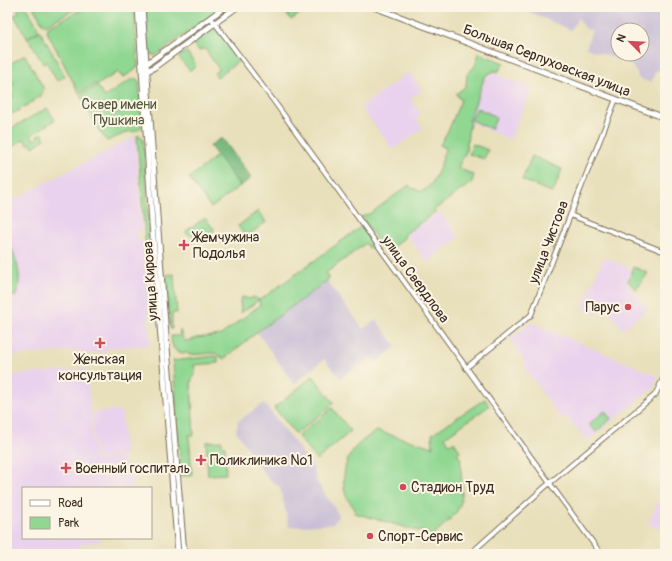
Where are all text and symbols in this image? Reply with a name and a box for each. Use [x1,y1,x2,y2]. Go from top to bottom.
street label: Большая Серпуховская улица [461,21,633,100]
north arrow [610,22,650,62]
text: N [614,32,629,44]
park label: Сквер имени Пушкина [82,96,156,129]
street label: улица Чистова [525,198,572,287]
place label: Жемчужина Подолья [191,229,259,262]
street label: улица Свердлова [378,232,453,326]
marker: Жемчужина Подолья [178,239,190,251]
street label: улица Кирова [139,241,162,322]
place label: Парус [585,299,620,316]
marker: Парус [623,302,633,312]
marker: Женская консультация [94,337,106,349]
place label: Женская консультация [58,351,142,384]
place label: Поликлиника №1 [210,452,313,469]
marker: Поликлиника №1 [195,454,207,466]
place label: Военный госпиталь [75,460,190,477]
marker: Военный госпиталь [60,462,72,474]
place label: Стадион Труд [411,479,495,496]
marker: Стадион Труд [398,482,408,492]
legend [22,487,152,539]
text: Road [58,496,83,511]
text: Park [58,516,79,531]
place label: Спорт-Сервис [378,528,463,545]
marker: Спорт-Сервис [365,531,375,541]

